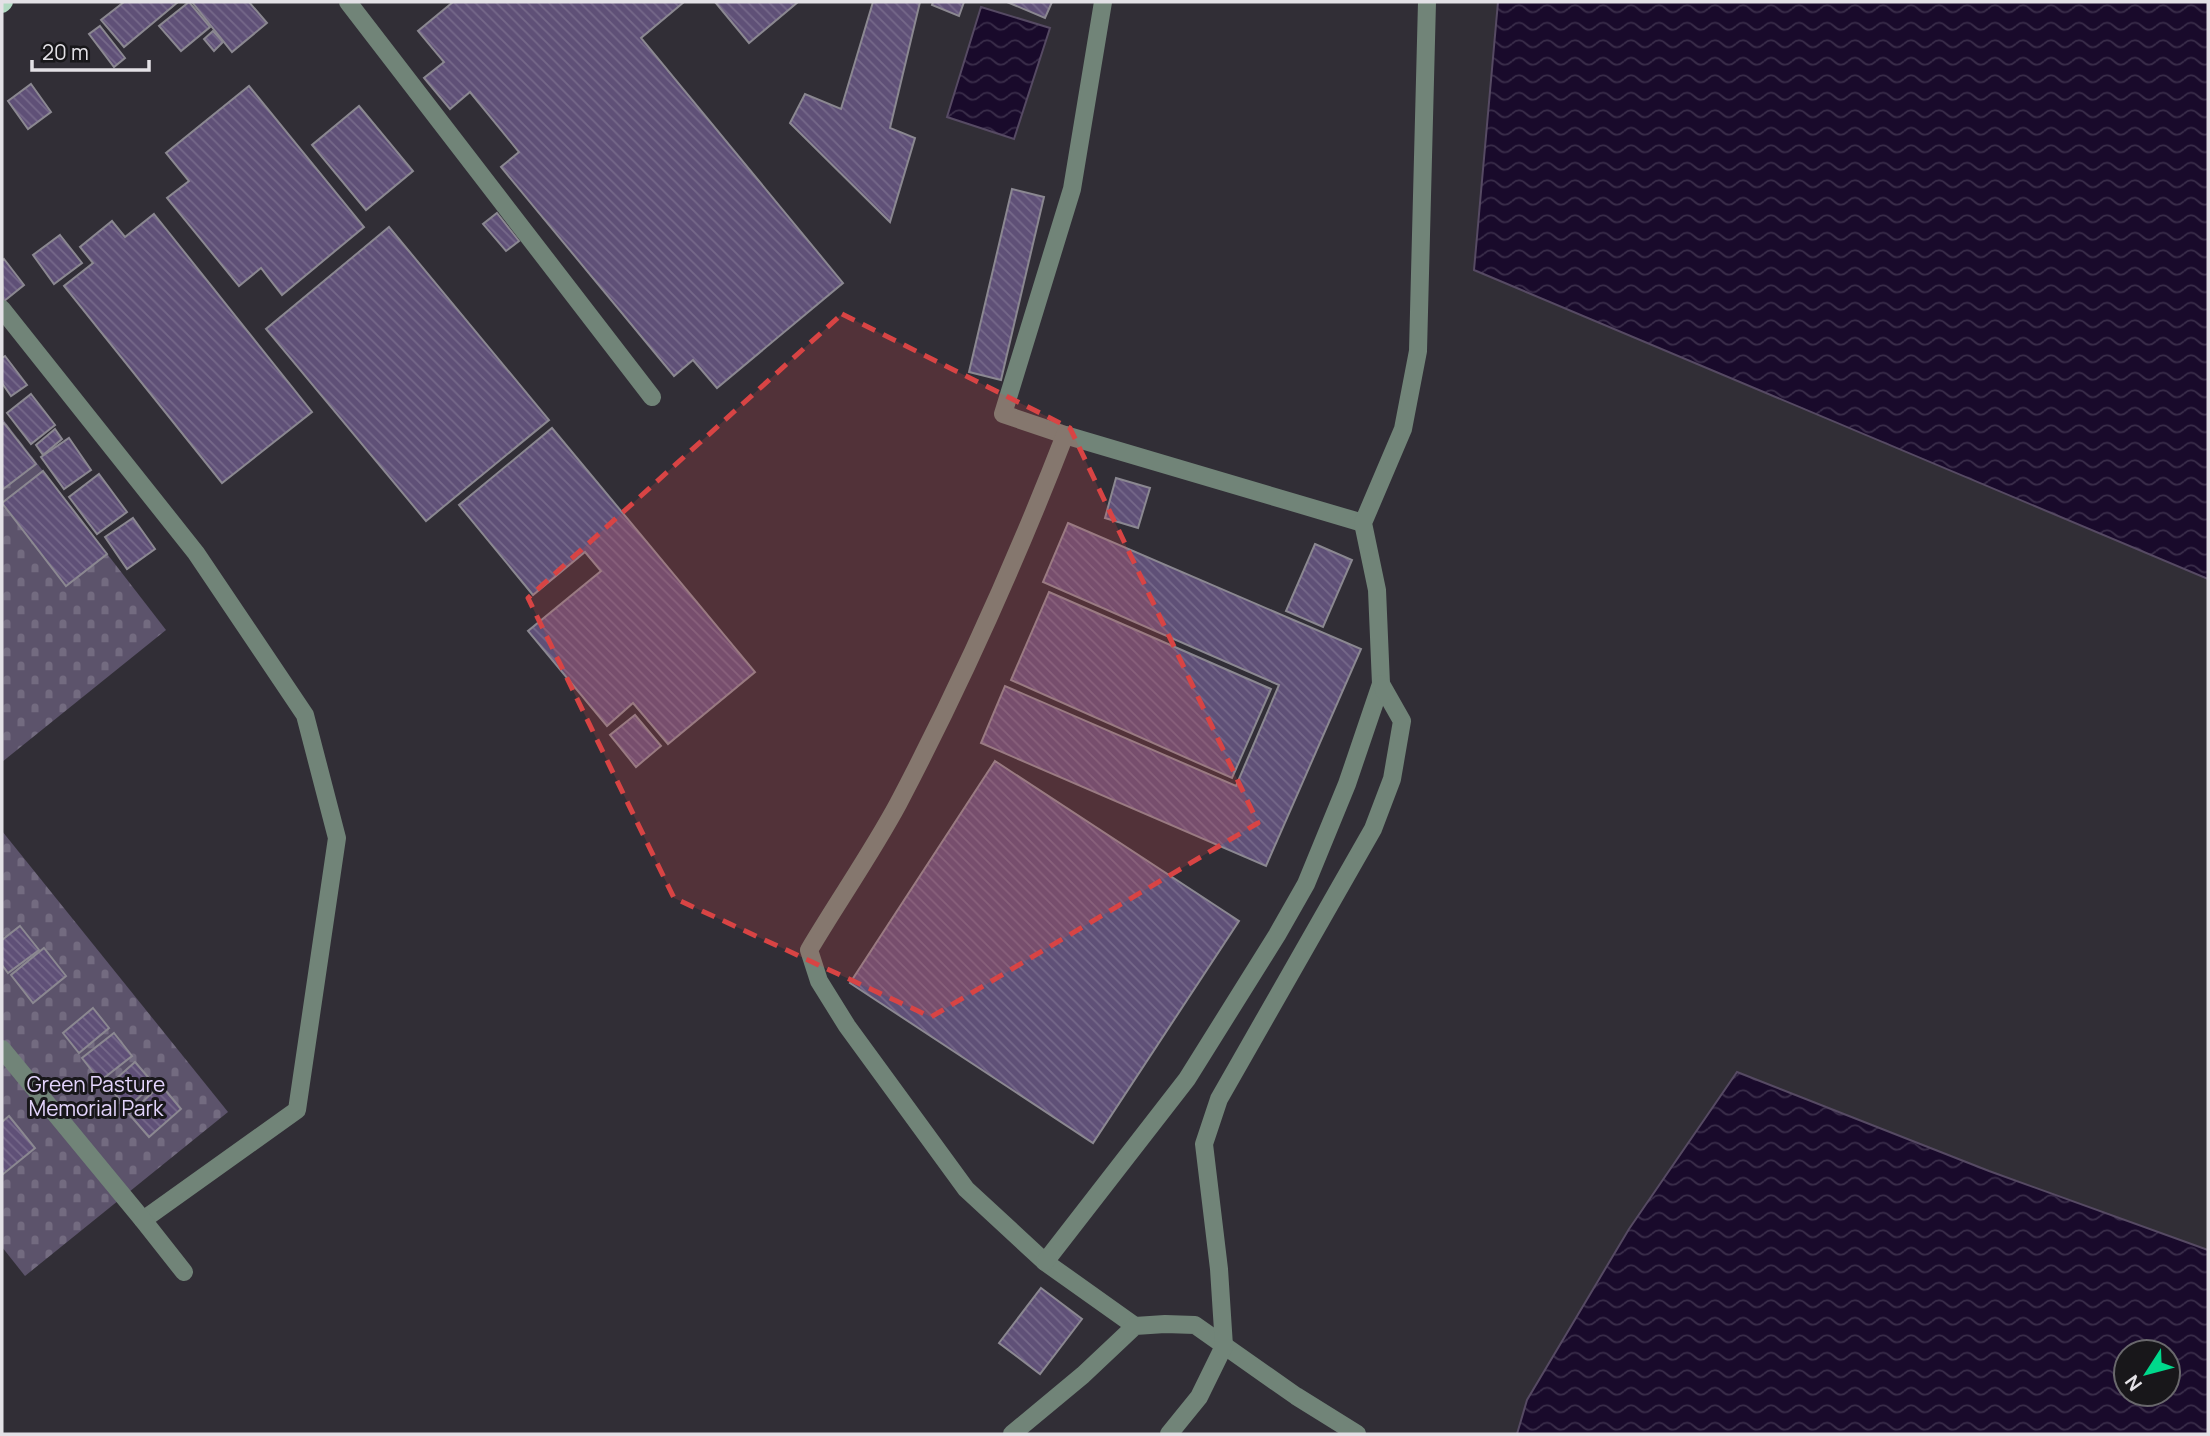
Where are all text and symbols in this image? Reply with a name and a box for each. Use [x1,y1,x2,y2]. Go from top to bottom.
scale bar [32,28,149,72]
text: 20 m [42,38,89,66]
park label: Green Pasture Memorial Park [27,1070,165,1122]
north arrow [2112,1338,2182,1408]
text: N [2119,1370,2148,1396]

